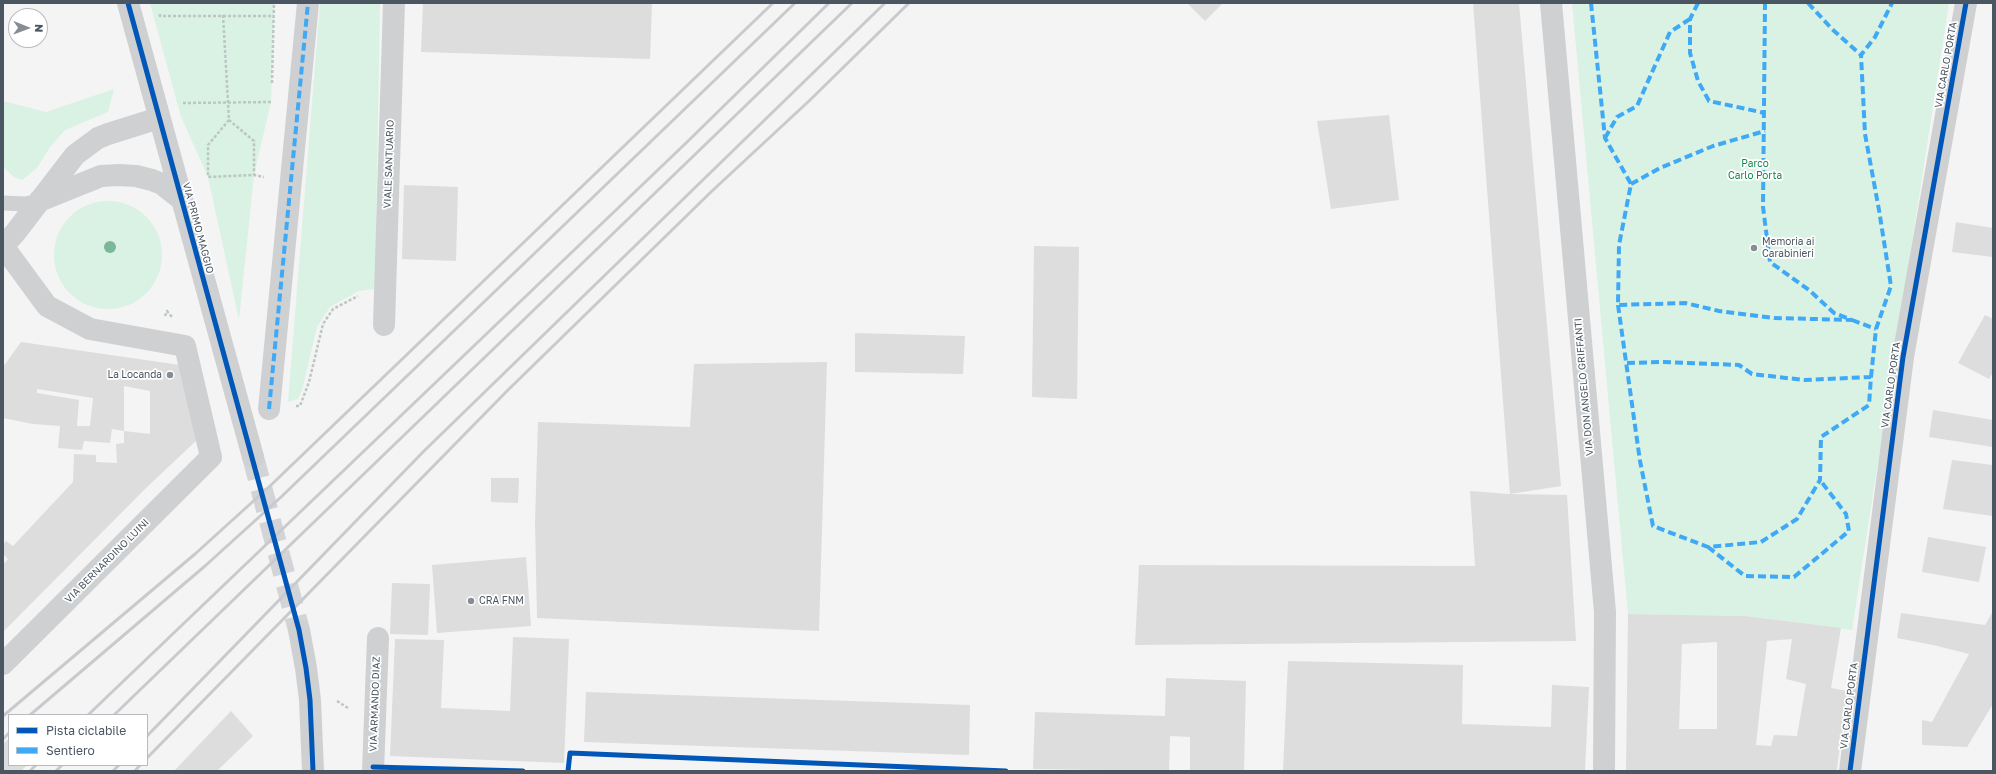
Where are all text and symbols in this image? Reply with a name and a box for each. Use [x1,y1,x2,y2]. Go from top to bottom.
north arrow [8,8,48,48]
street label: VIA CARLO PORTA [1933,21,1959,109]
text: N [33,24,46,33]
street label: VIALE SANTUARIO [381,119,397,209]
park label: Parco Carlo Porta [1728,158,1782,182]
street label: VIA PRIMO MAGGIO [180,181,216,275]
place label: Memoria ai Carabinieri [1762,236,1814,260]
marker: Memoria ai Carabinieri [1749,243,1759,253]
street label: VIA DON ANGELO GRIFFANTI [1572,318,1596,456]
street label: VIA CARLO PORTA [1879,341,1903,429]
place label: La Locanda [107,369,162,381]
marker: La Locanda [165,370,175,380]
street label: VIA BERNARDINO LUINI [62,516,152,606]
place label: CRA FNM [479,595,524,607]
marker: CRA FNM [466,596,476,606]
street label: VIA ARMANDO DIAZ [367,656,383,752]
street label: VIA CARLO PORTA [1838,662,1860,750]
legend [8,714,148,766]
text: Pista ciclabile [46,723,126,738]
text: Sentiero [46,743,95,758]

